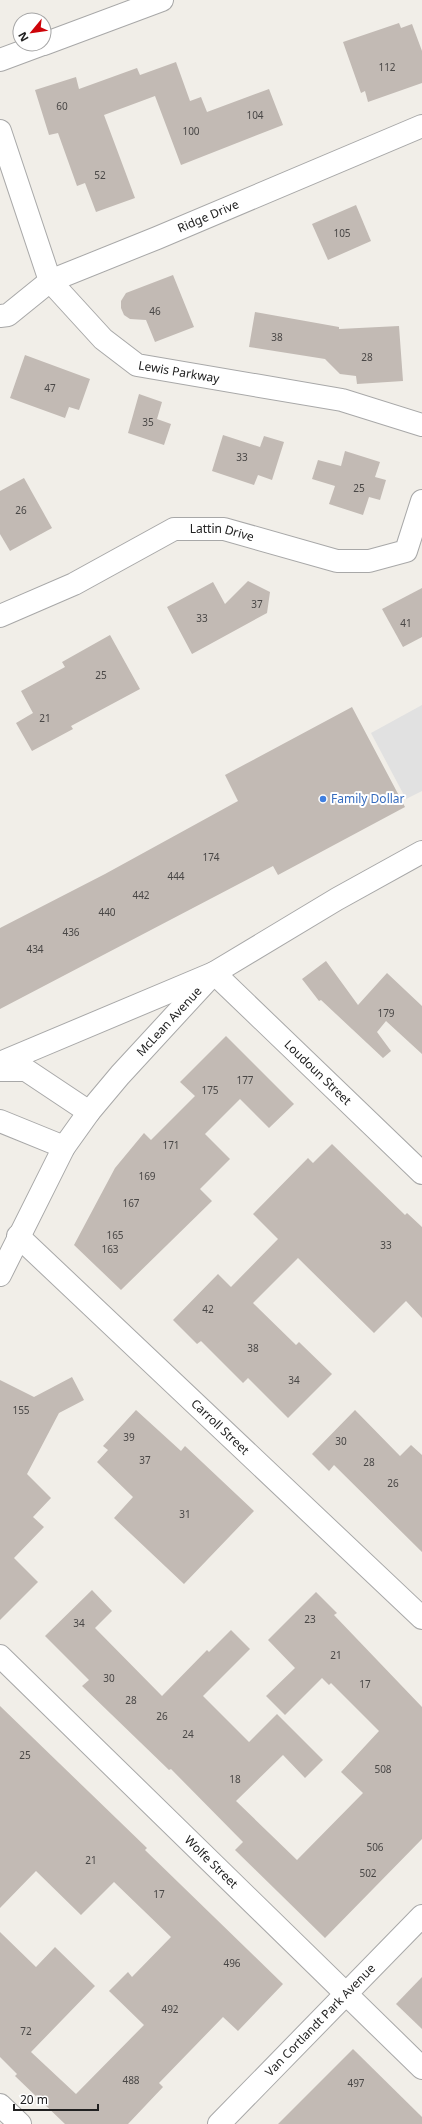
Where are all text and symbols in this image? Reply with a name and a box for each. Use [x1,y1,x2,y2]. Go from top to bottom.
north arrow [12,12,52,52]
text: N [14,30,32,45]
house number: 112 [378,60,396,74]
house number: 60 [56,99,68,113]
house number: 104 [246,108,264,122]
house number: 100 [182,124,200,138]
house number: 52 [94,168,106,182]
street label: Ridge Drive [175,195,241,236]
house number: 105 [333,226,351,240]
house number: 46 [149,304,161,318]
house number: 38 [271,330,283,344]
house number: 28 [361,350,373,364]
street label: Lewis Parkway [137,356,222,387]
house number: 47 [44,381,56,395]
house number: 35 [142,415,154,429]
house number: 33 [236,450,248,464]
house number: 25 [353,481,365,495]
house number: 26 [15,503,27,517]
street label: Lattin Drive [190,520,256,545]
house number: 37 [251,597,263,611]
house number: 33 [196,611,208,625]
house number: 41 [400,616,412,630]
house number: 25 [95,668,107,682]
house number: 21 [39,711,51,725]
place label: Family Dollar [331,790,405,807]
marker: Family Dollar [318,794,328,804]
house number: 174 [202,850,220,864]
house number: 444 [167,869,185,883]
house number: 442 [132,888,150,902]
house number: 440 [98,905,116,919]
house number: 436 [62,925,80,939]
house number: 434 [26,942,44,956]
street label: McLean Avenue [132,983,205,1060]
house number: 179 [377,1006,395,1020]
street label: Loudoun Street [281,1036,356,1109]
house number: 177 [236,1073,254,1087]
house number: 175 [201,1083,219,1097]
house number: 171 [162,1138,180,1152]
house number: 169 [138,1169,156,1183]
house number: 167 [122,1196,140,1210]
house number: 165 [106,1228,124,1242]
house number: 33 [380,1238,392,1252]
house number: 163 [101,1242,119,1256]
house number: 42 [202,1302,214,1316]
house number: 38 [247,1341,259,1355]
house number: 34 [288,1373,300,1387]
street label: Carroll Street [188,1395,254,1459]
house number: 155 [12,1403,30,1417]
house number: 39 [123,1430,135,1444]
house number: 30 [335,1434,347,1448]
house number: 37 [139,1453,151,1467]
house number: 28 [363,1455,375,1469]
house number: 26 [387,1476,399,1490]
house number: 31 [179,1507,191,1521]
house number: 23 [304,1612,316,1626]
house number: 34 [73,1616,85,1630]
house number: 21 [330,1648,342,1662]
house number: 30 [103,1671,115,1685]
house number: 17 [359,1677,371,1691]
house number: 28 [125,1693,137,1707]
house number: 26 [156,1709,168,1723]
house number: 24 [182,1727,194,1741]
house number: 25 [19,1748,31,1762]
house number: 508 [374,1762,392,1776]
house number: 18 [229,1772,241,1786]
street label: Wolfe Street [181,1832,242,1892]
house number: 506 [366,1840,384,1854]
house number: 21 [85,1853,97,1867]
house number: 502 [359,1866,377,1880]
house number: 17 [153,1887,165,1901]
house number: 496 [223,1956,241,1970]
street label: Van Cortlandt Park Avenue [261,1960,379,2080]
house number: 492 [161,2002,179,2016]
house number: 72 [20,2024,32,2038]
house number: 488 [122,2073,140,2087]
house number: 497 [347,2076,365,2090]
scale bar [14,2086,98,2112]
text: 20 m [20,2091,48,2108]

